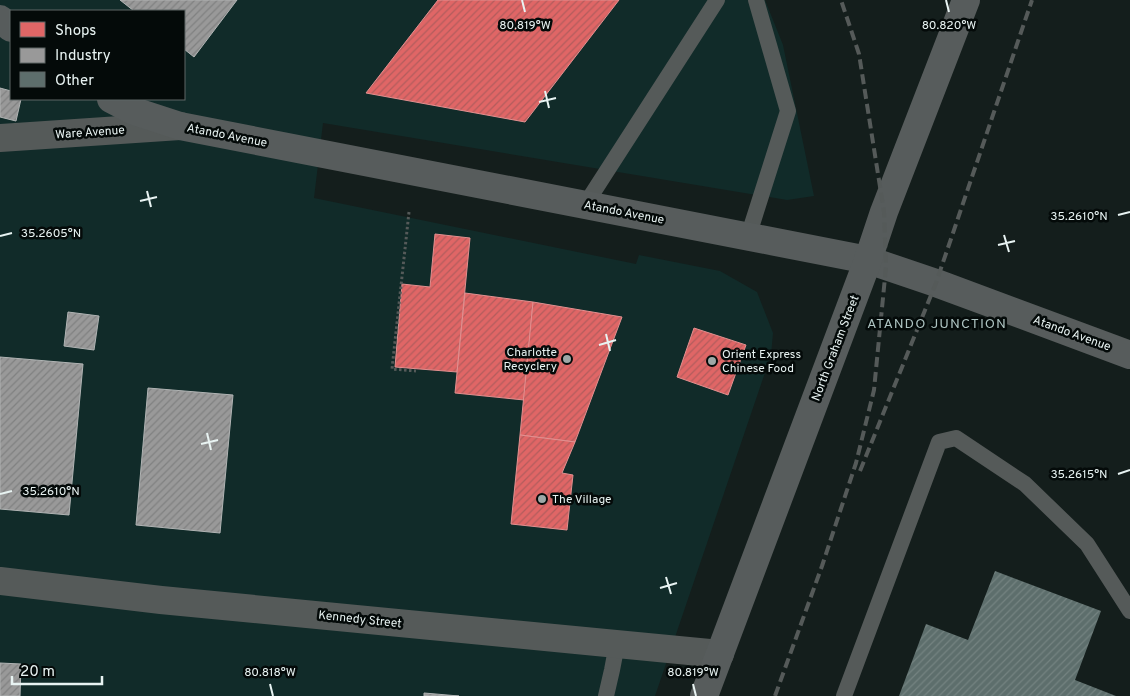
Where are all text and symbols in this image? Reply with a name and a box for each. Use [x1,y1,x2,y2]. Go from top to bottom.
legend [10,10,185,100]
text: 80.819°W [499,18,551,34]
text: 80.820°W [922,18,976,34]
text: Shops [55,22,96,41]
text: Industry [55,47,111,66]
text: Other [55,72,94,91]
street label: Atando Avenue [185,120,268,152]
street label: Ware Avenue [55,123,125,143]
street label: Atando Avenue [582,197,665,229]
text: 35.2610°N [1050,209,1108,225]
text: 35.2605°N [21,226,81,242]
street label: North Graham Street [808,293,864,404]
street label: Atando Avenue [1031,312,1113,355]
district label: ATANDO JUNCTION [867,316,1007,333]
place label: Charlotte Recyclery [503,345,557,375]
place label: Orient Express Chinese Food [722,347,801,377]
marker: Charlotte Recyclery [561,353,573,365]
marker: Orient Express Chinese Food [706,355,718,367]
text: 35.2615°N [1050,467,1108,483]
text: 35.2610°N [22,484,80,500]
place label: The Village [552,492,612,508]
marker: The Village [536,493,548,505]
street label: Kennedy Street [317,608,402,632]
scale bar [12,654,102,686]
text: 20 m [20,663,55,682]
text: 80.818°W [244,665,296,681]
text: 80.819°W [667,665,719,681]

